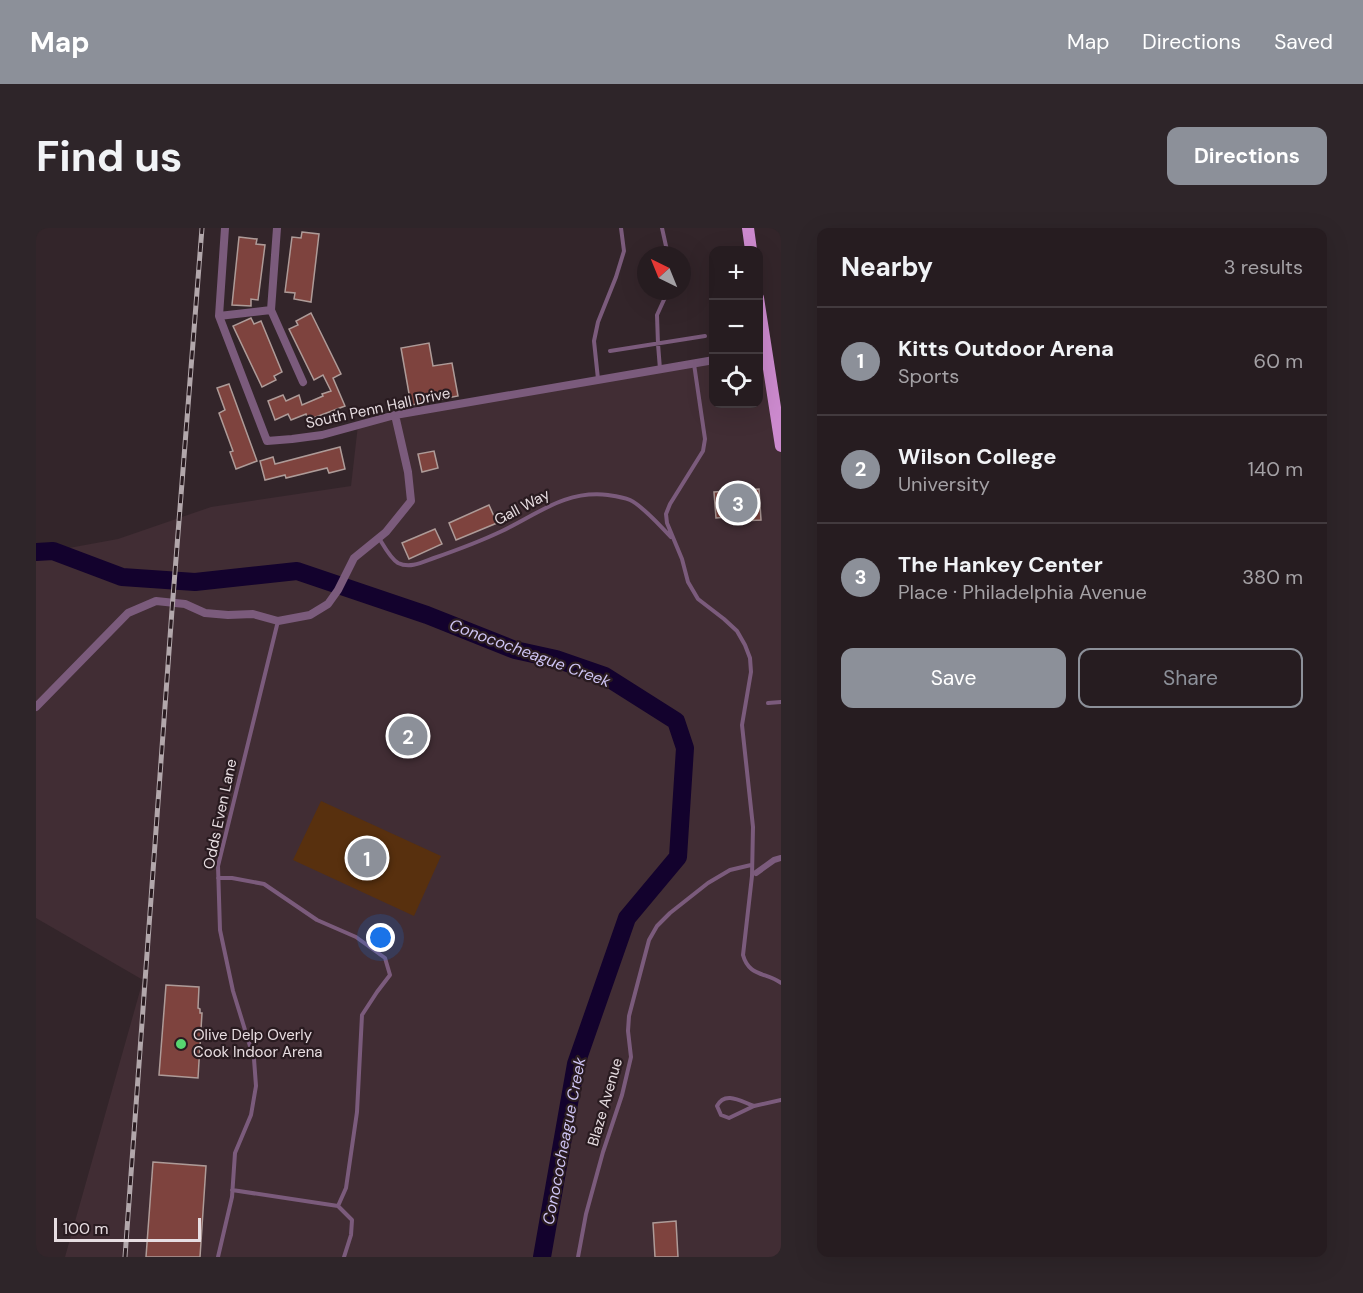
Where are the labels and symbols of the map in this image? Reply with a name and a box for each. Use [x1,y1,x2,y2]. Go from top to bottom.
north arrow [637,246,691,300]
street label: South Penn Hall Drive [304,383,452,433]
pin: 3 [718,480,758,526]
street label: Gall Way [491,484,554,530]
water label: Conococheague Creek [446,614,614,692]
pin: 2 [388,714,428,758]
street label: Odds Even Lane [199,757,241,871]
pin: 1 [348,836,386,880]
your location [366,923,395,952]
place label: Olive Delp Overly Cook Indoor Arena [193,1025,322,1062]
marker: Olive Delp Overly Cook Indoor Arena [174,1037,188,1051]
water label: Conococheague Creek [537,1055,591,1227]
street label: Blaze Avenue [583,1056,627,1148]
scale bar [54,1215,201,1242]

